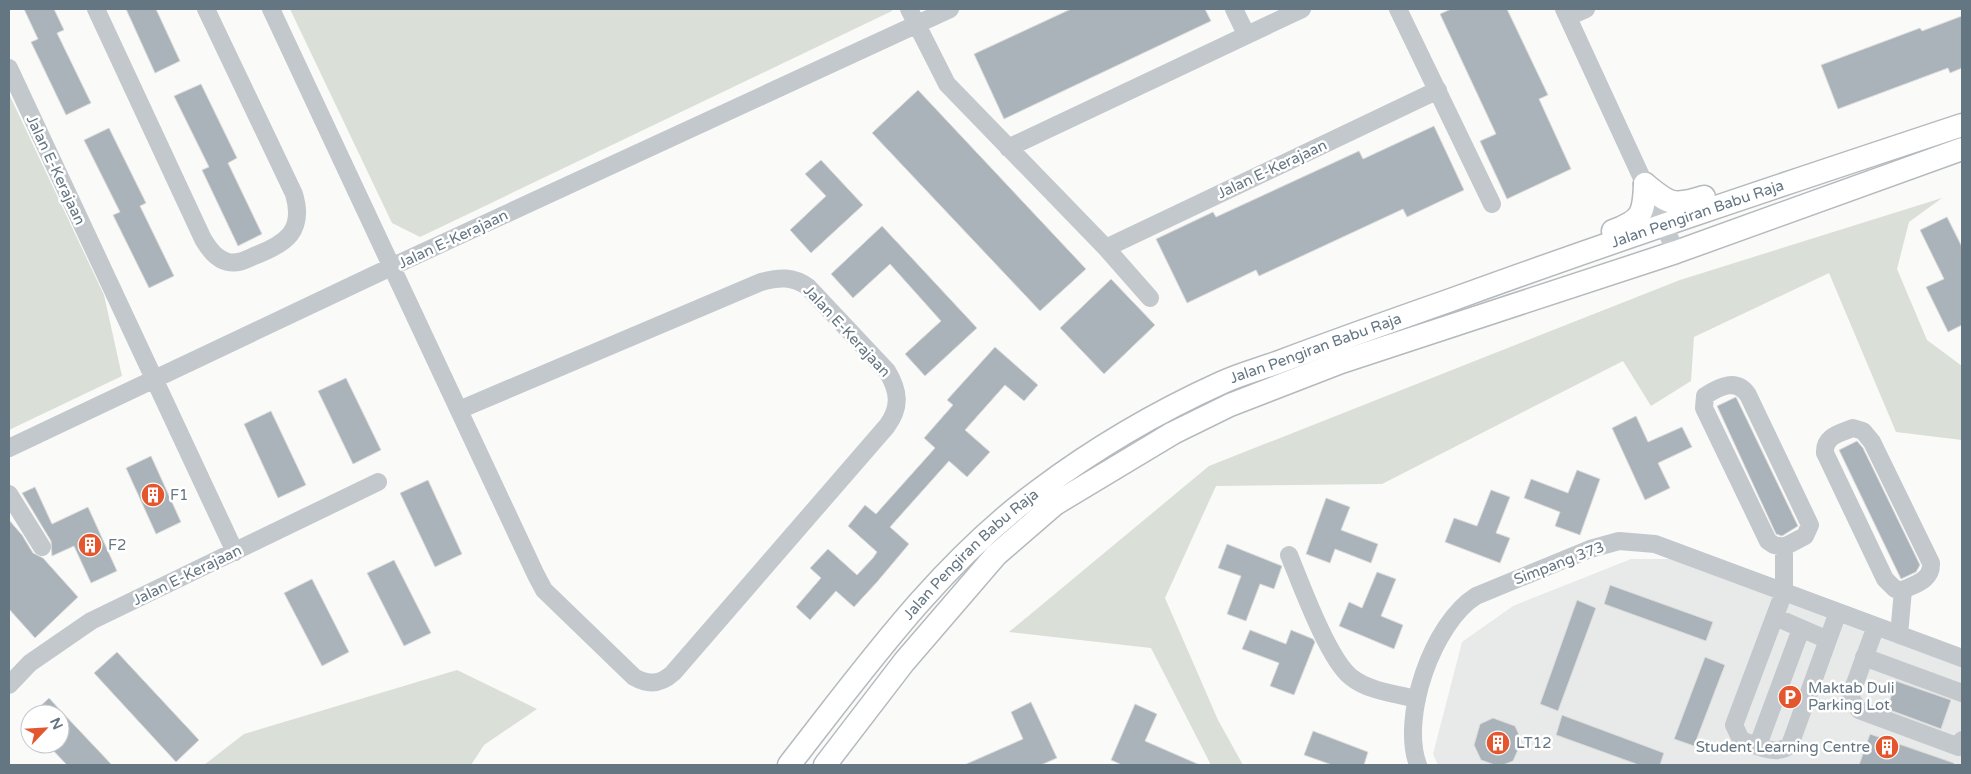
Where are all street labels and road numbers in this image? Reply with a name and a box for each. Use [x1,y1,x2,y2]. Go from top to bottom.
street label: Jalan E-Kerajaan [23,112,89,228]
street label: Jalan E-Kerajaan [1214,136,1330,202]
street label: Jalan Pengiran Babu Raja [1609,176,1786,251]
street label: Jalan E-Kerajaan [395,206,511,272]
street label: Jalan E-Kerajaan [800,281,894,381]
street label: Jalan Pengiran Babu Raja [1227,309,1404,387]
street label: Jalan Pengiran Babu Raja [899,485,1042,623]
street label: Simpang 373 [1511,538,1607,588]
street label: Jalan E-Kerajaan [130,541,244,609]

